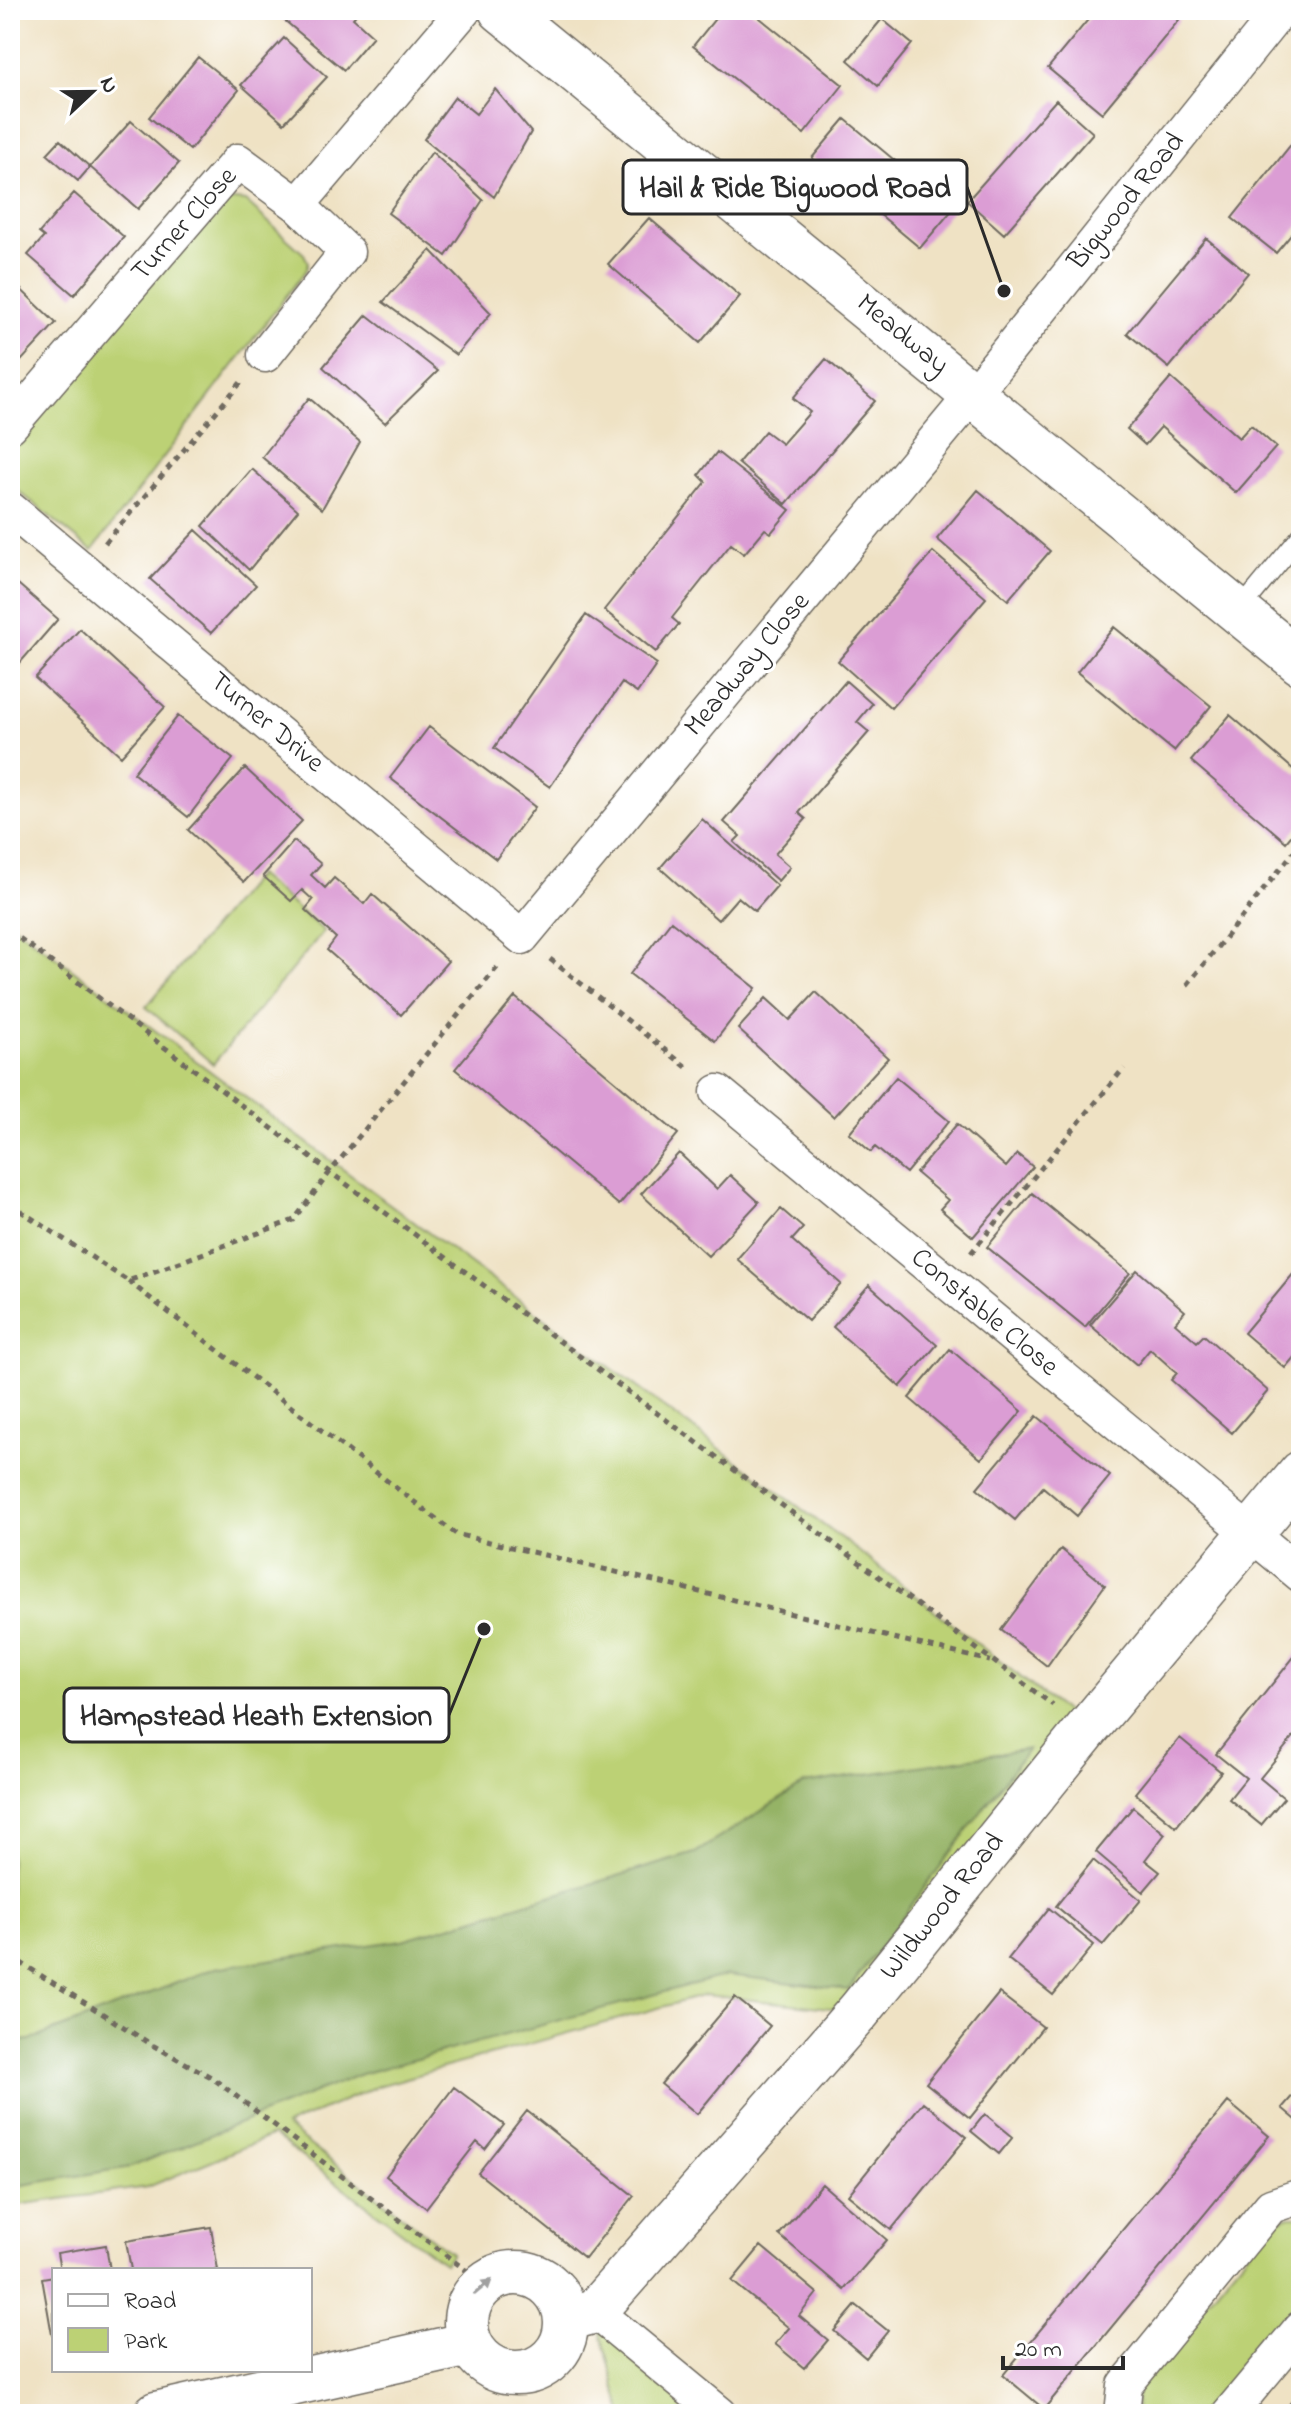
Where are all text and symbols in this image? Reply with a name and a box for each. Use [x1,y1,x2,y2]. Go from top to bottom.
north arrow [52,52,132,132]
text: N [90,73,125,99]
street label: Bigwood Road [1058,124,1196,281]
street label: Turner Close [122,158,248,292]
callout: Hail & Ride Bigwood Road [623,160,967,214]
text: Hail & Ride Bigwood Road [639,168,951,213]
street label: Meadway [847,285,957,385]
street label: Meadway Close [675,583,821,746]
street label: Turner Drive [199,662,333,784]
street label: Constable Close [901,1239,1067,1388]
callout: Hampstead Heath Extension [64,1688,449,1742]
text: Hampstead Heath Extension [80,1696,432,1740]
street label: Wildwood Road [871,1824,1016,1990]
legend [52,2268,312,2372]
one-way arrow [472,2279,493,2296]
text: Road [124,2285,177,2320]
scale bar [1003,2320,1123,2370]
text: Park [124,2325,168,2360]
text: 20 m [1015,2333,1062,2368]

